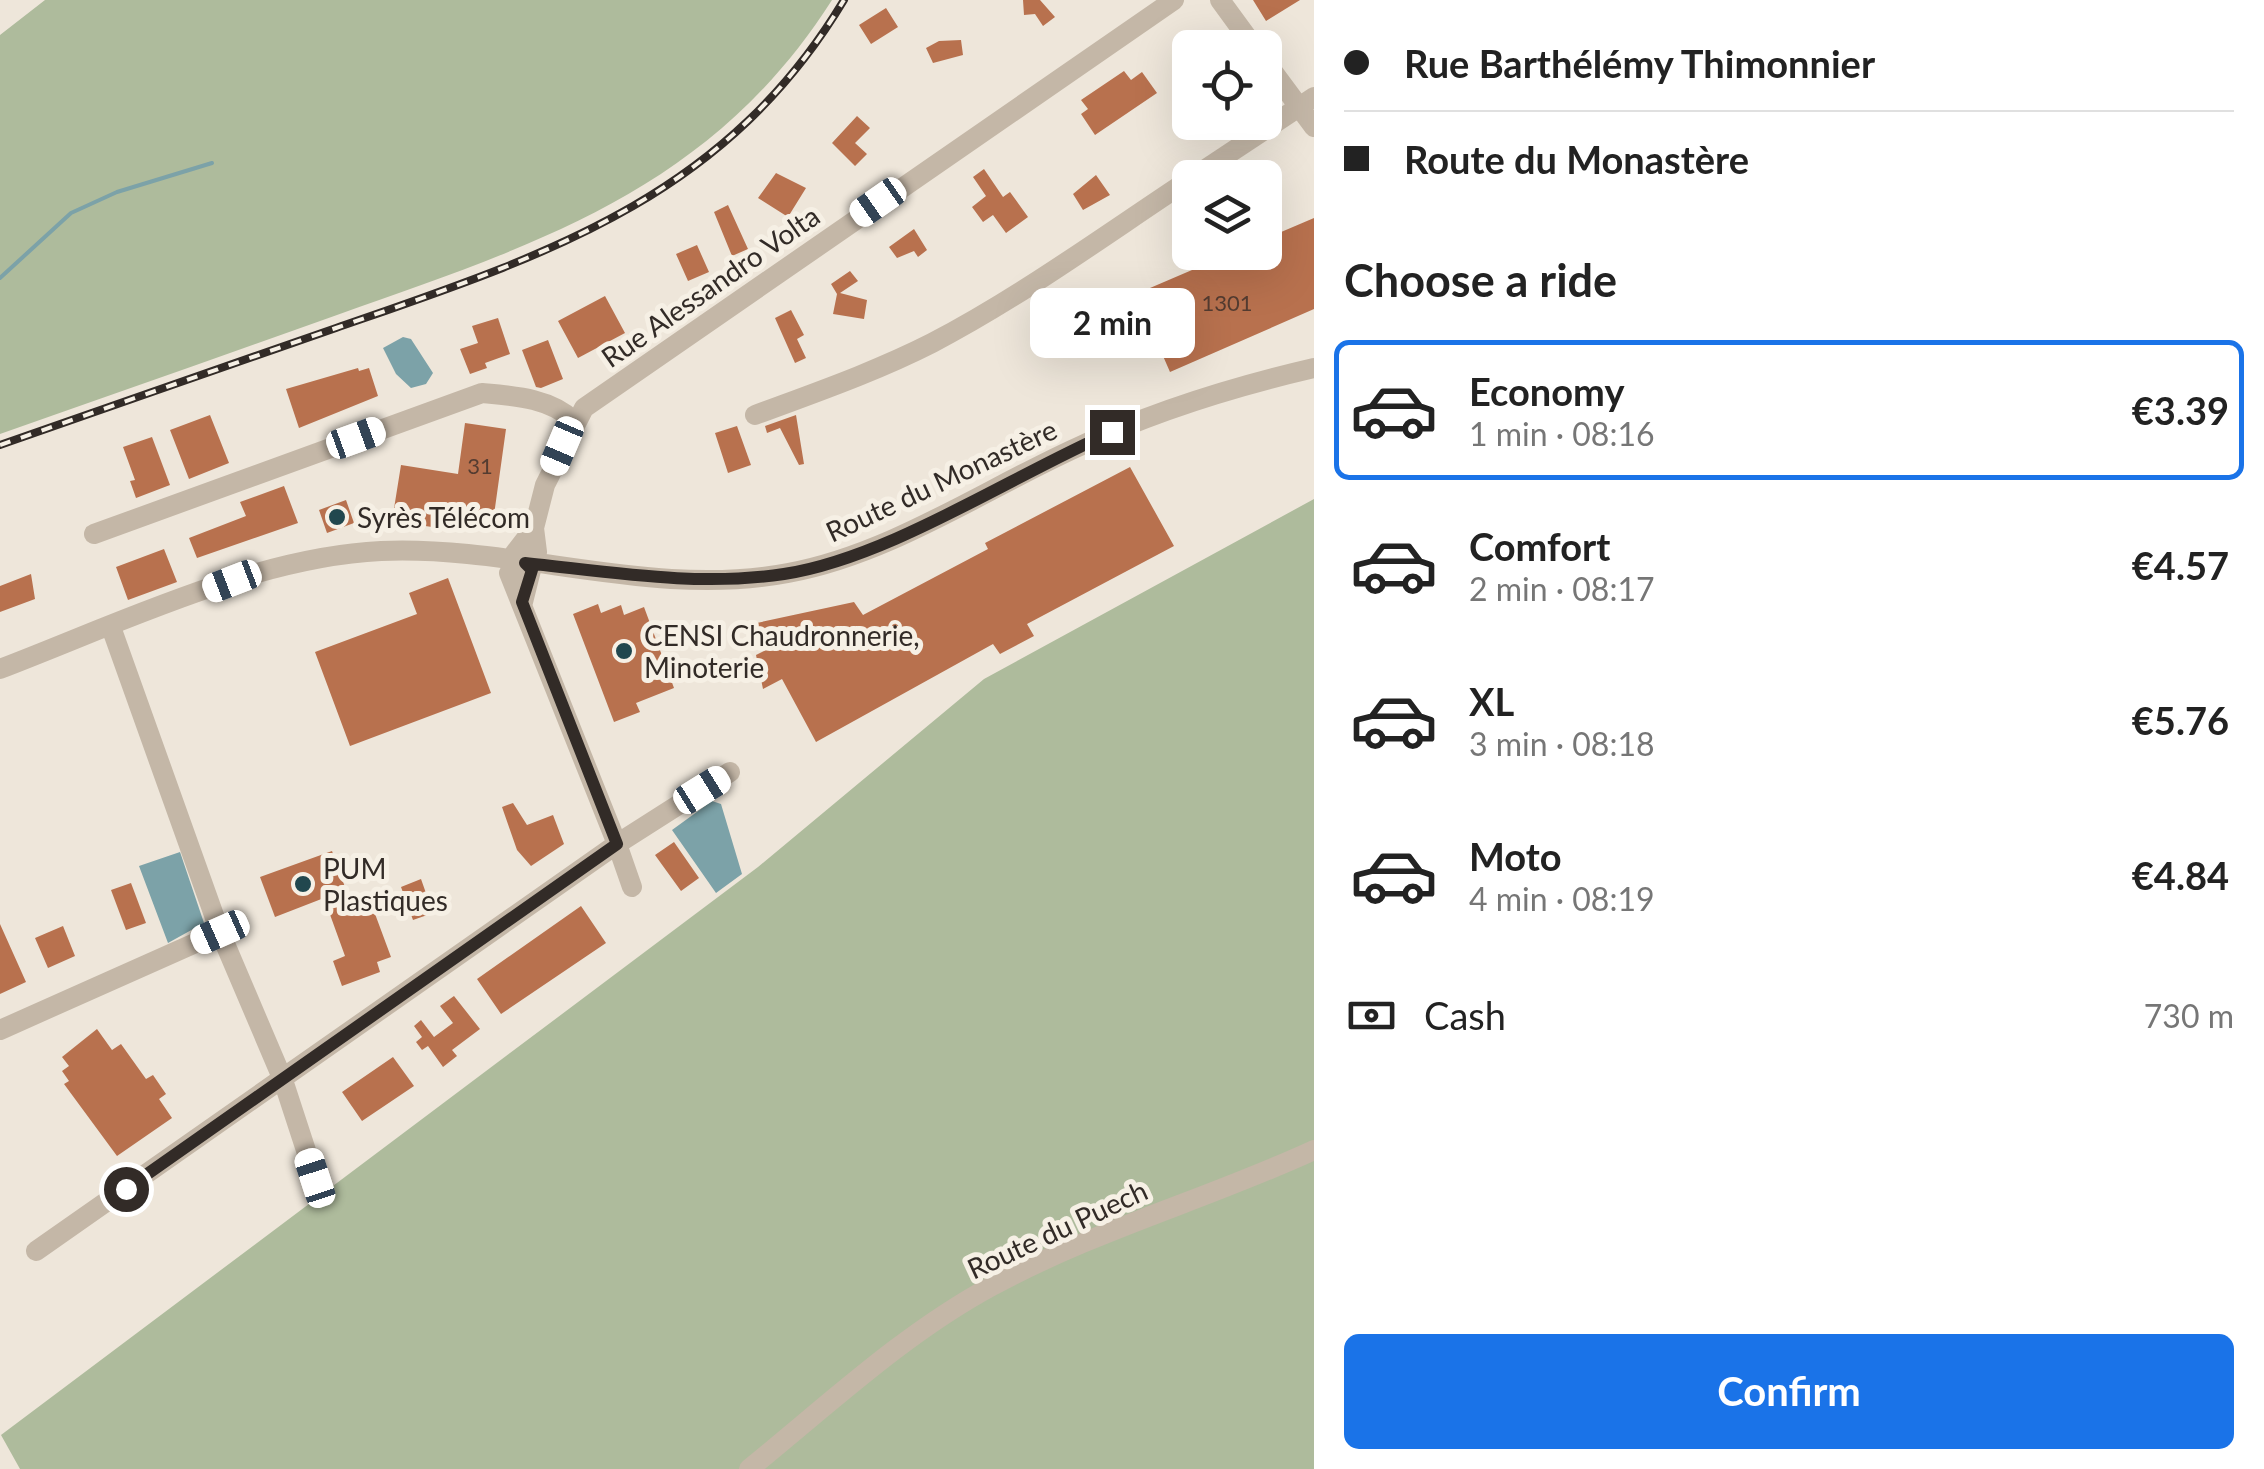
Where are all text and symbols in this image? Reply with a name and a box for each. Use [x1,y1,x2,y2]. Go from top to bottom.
map controls [1172,30,1282,270]
button: locate [1172,30,1282,140]
text: Rue Barthélémy Thimonnier [1404,40,1875,86]
text: Route du Monastère [1404,136,1749,182]
button: layers [1172,160,1282,270]
car [845,173,911,231]
street label: Rue Alessandro Volta [594,198,826,374]
text: Choose a ride [1344,253,1617,307]
callout: 2 min [1030,287,1194,357]
house number: 1301 [1201,289,1253,316]
text: 2 min [1073,303,1152,342]
icon: car [1349,365,1439,455]
text: Economy [1469,368,1624,414]
text: €3.39 [2132,387,2229,433]
route end [1090,410,1135,455]
street label: Route du Monastère [820,412,1062,548]
car [536,413,588,479]
car [323,414,389,462]
text: 1 min · 08:16 [1469,414,1655,453]
house number: 31 [467,452,493,479]
place label: Syrès Télécom [357,500,530,534]
marker: Syrès Télécom [326,506,348,528]
icon: car [1349,520,1439,610]
text: Comfort [1469,523,1610,569]
text: €4.57 [2132,542,2229,588]
car [199,556,265,606]
text: 2 min · 08:17 [1469,569,1655,608]
place label: CENSI Chaudronnerie, Minoterie [644,618,920,684]
marker: CENSI Chaudronnerie, Minoterie [613,640,635,662]
icon: car [1349,675,1439,765]
text: XL [1469,678,1514,724]
text: €5.76 [2132,697,2229,743]
text: 3 min · 08:18 [1469,724,1655,763]
car [669,761,735,819]
icon: car [1349,830,1439,920]
text: Moto [1469,833,1562,879]
place label: PUM Plastiques [323,851,448,917]
text: €4.84 [2132,852,2229,898]
marker: PUM Plastiques [292,873,314,895]
text: 4 min · 08:19 [1469,879,1655,918]
car [186,906,254,958]
icon: cash [1344,988,1399,1043]
text: Cash [1424,992,1506,1038]
text: 730 m [2144,996,2234,1035]
car [291,1145,339,1211]
route start [104,1167,149,1212]
street label: Route du Puech [962,1172,1152,1286]
button: Confirm [1344,1334,2234,1449]

